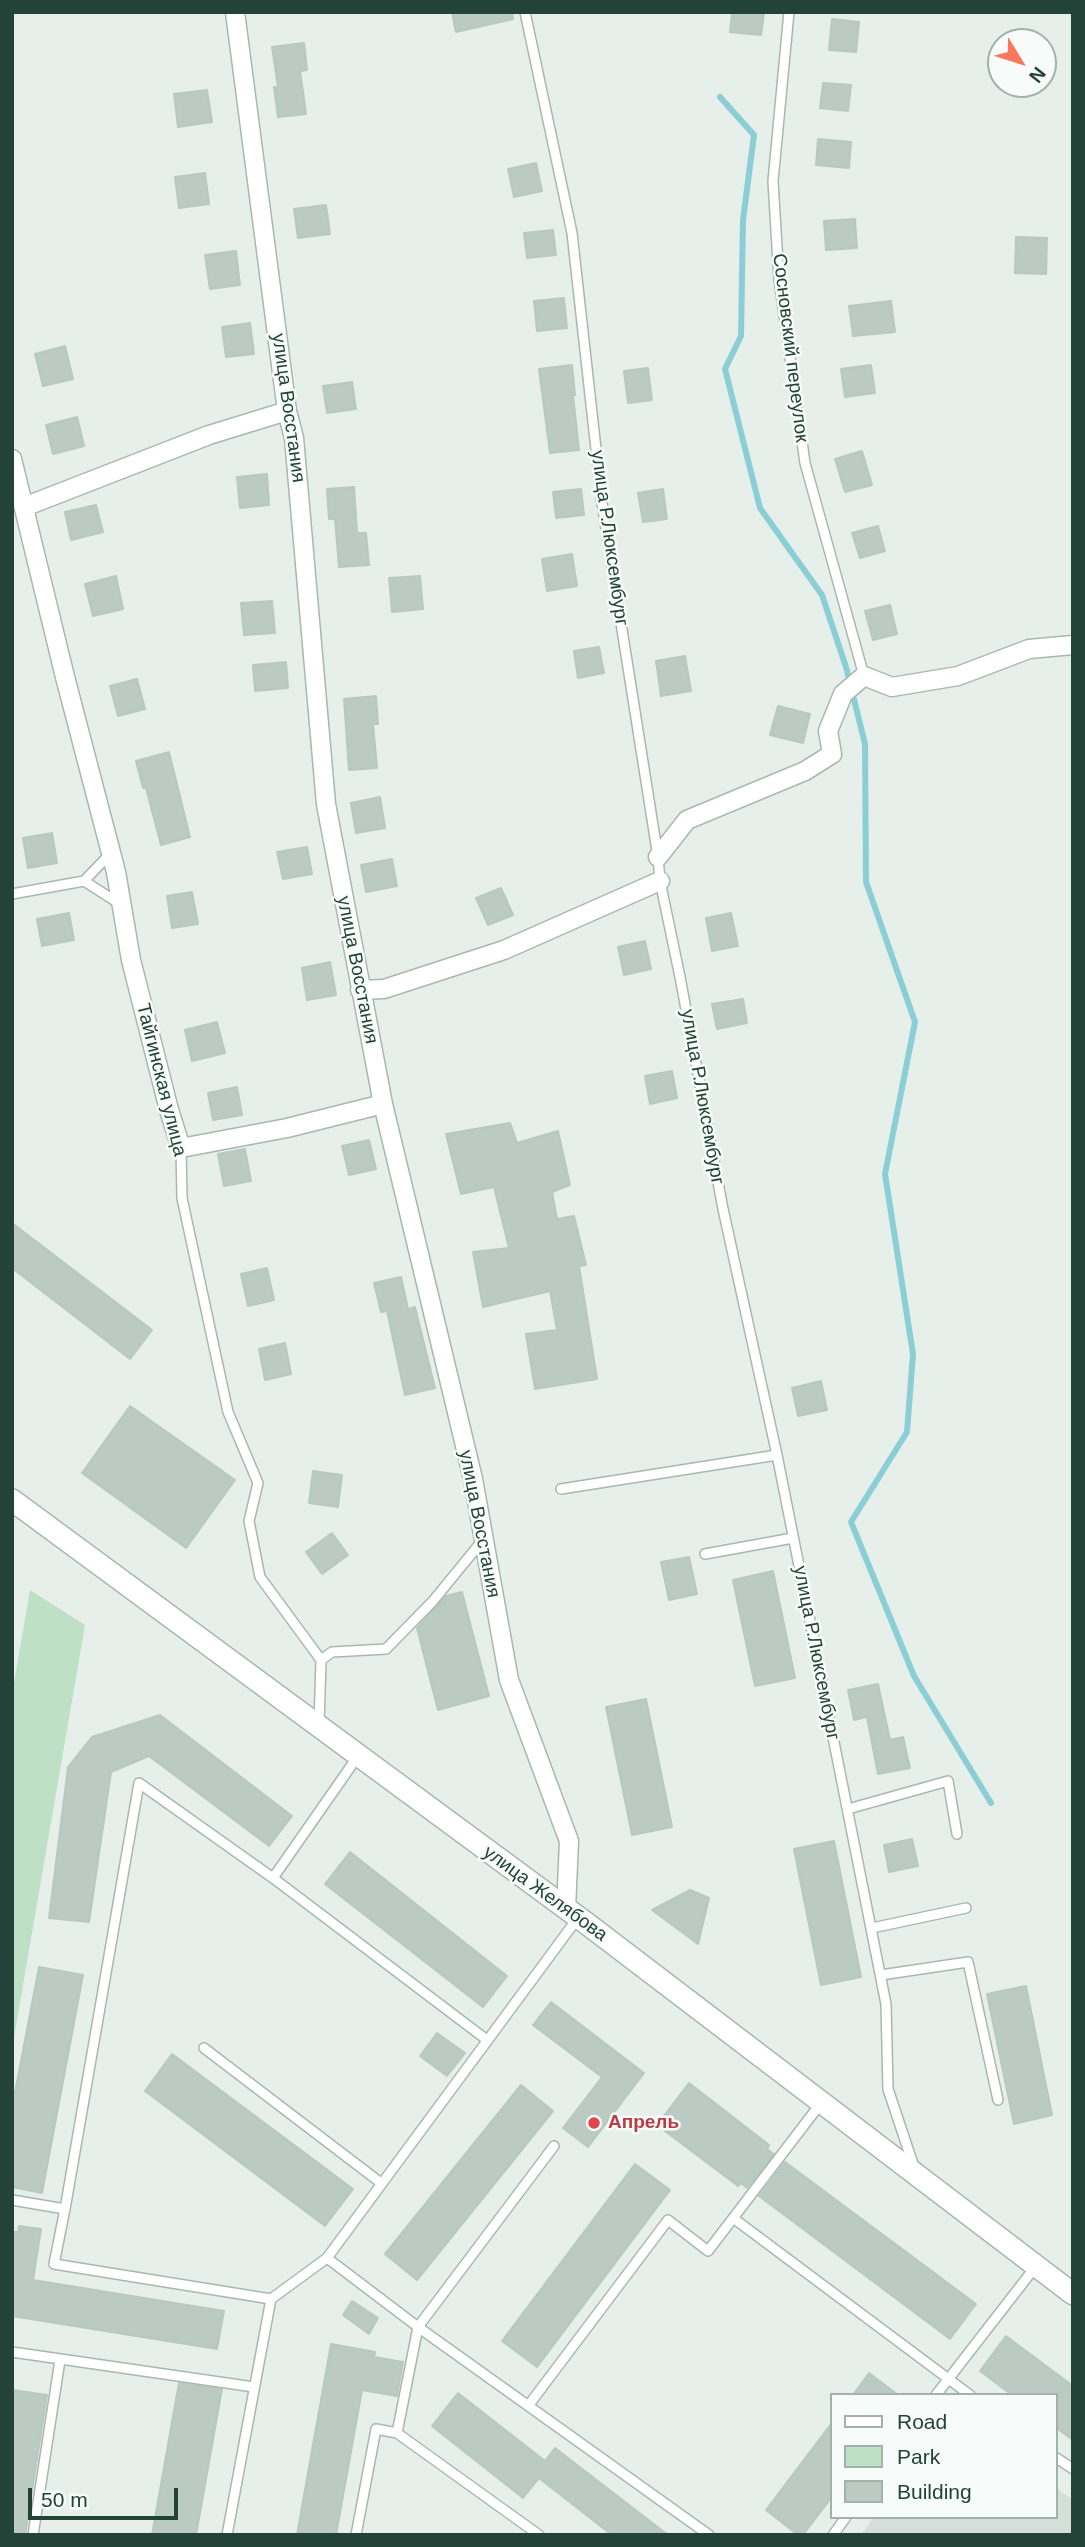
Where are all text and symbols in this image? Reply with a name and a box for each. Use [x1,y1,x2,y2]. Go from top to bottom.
north arrow [987,28,1057,98]
text: N [1025,63,1050,87]
street label: Сосновский переулок [767,252,813,444]
street label: улица Восстания [266,332,310,484]
street label: улица Р.Люксембург [585,449,633,627]
street label: улица Восстания [331,894,383,1046]
street label: Тайгинская улица [131,1001,191,1159]
street label: улица Р.Люксембург [675,1008,729,1186]
street label: улица Восстания [453,1448,505,1600]
street label: улица Р.Люксембург [788,1564,844,1742]
street label: улица Желябова [478,1841,612,1947]
place label: Апрель [608,2112,679,2134]
marker: Апрель [586,2115,602,2131]
legend [830,2393,1057,2519]
text: Road [897,2410,947,2433]
text: Park [897,2445,940,2468]
scale bar [32,2474,182,2518]
text: Building [897,2480,972,2503]
text: 50 m [41,2488,88,2511]

